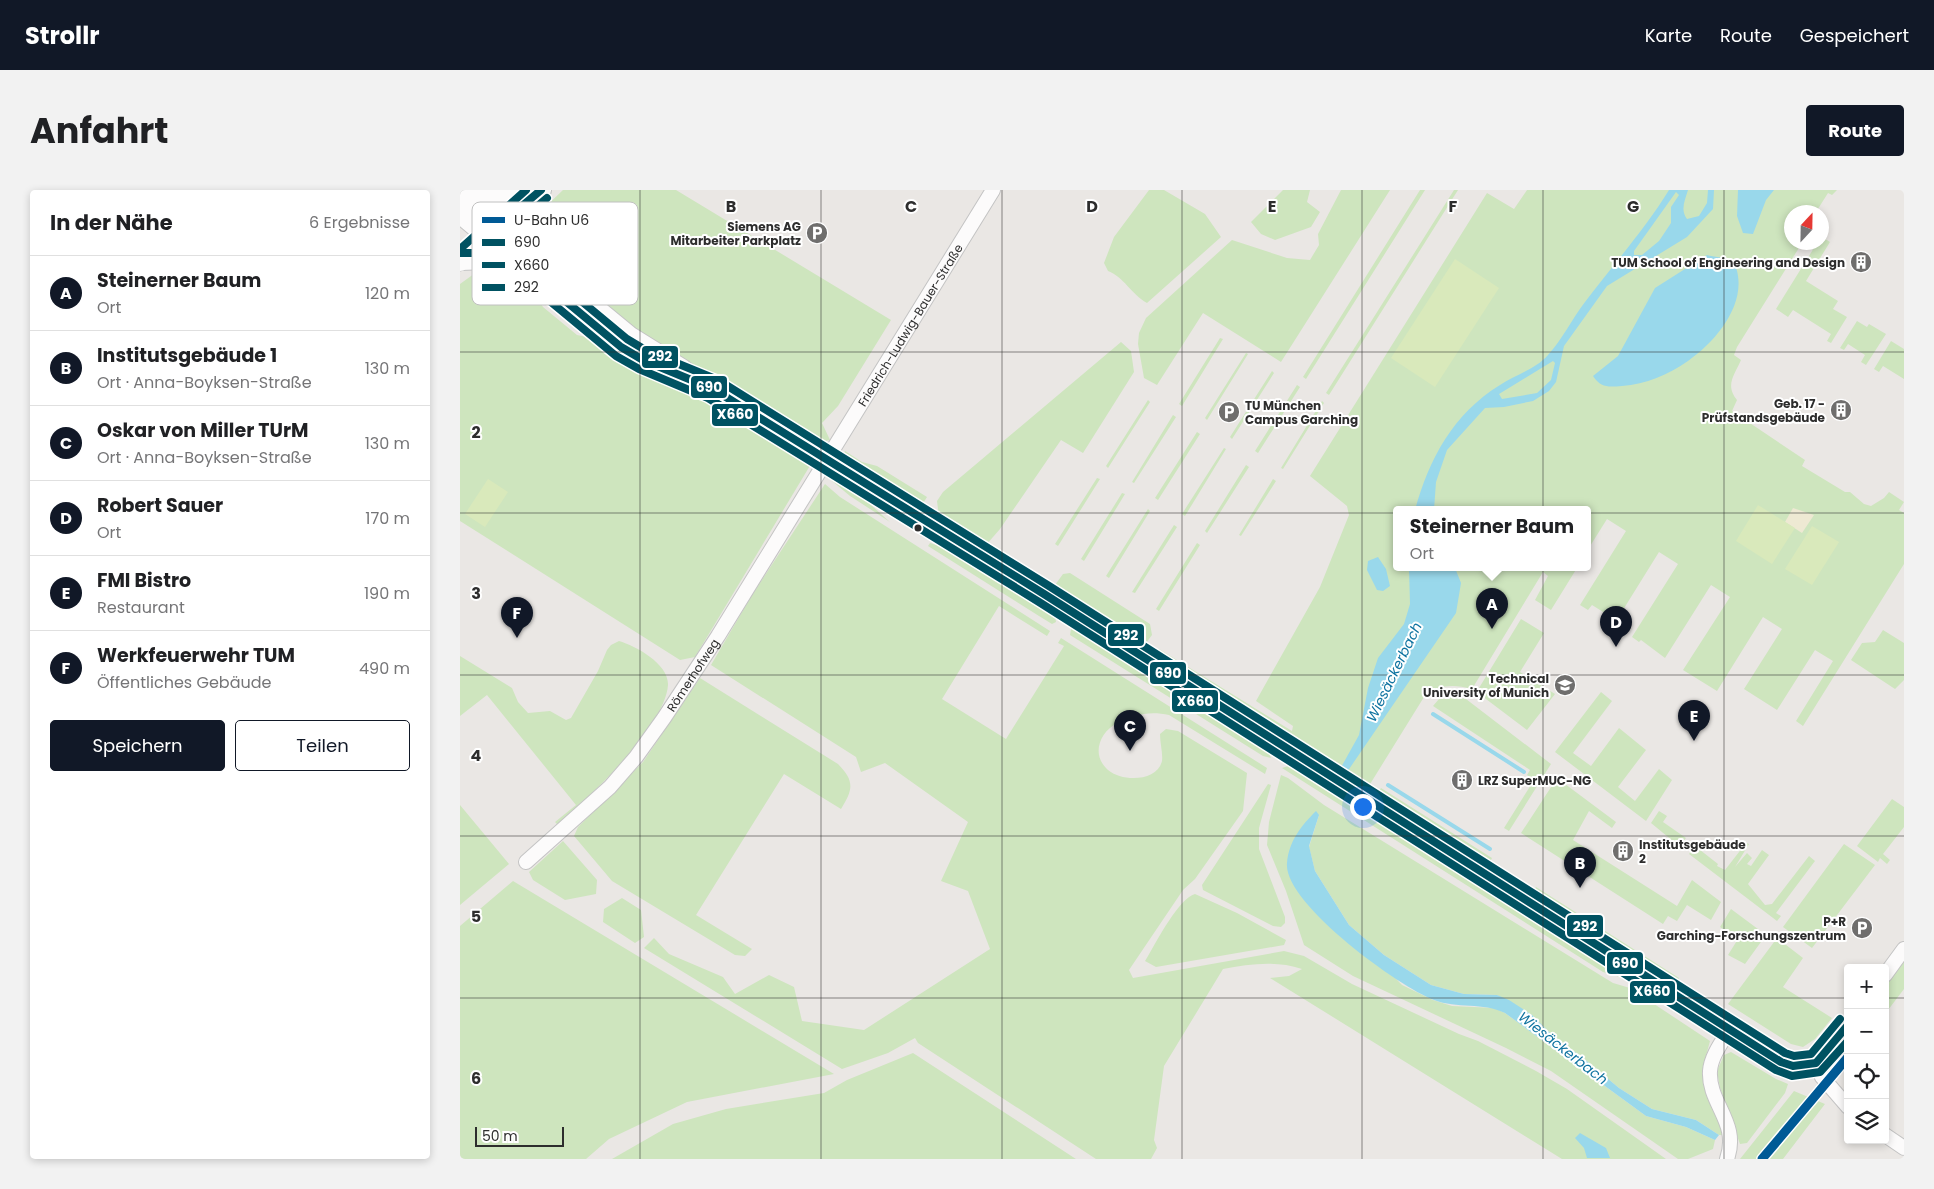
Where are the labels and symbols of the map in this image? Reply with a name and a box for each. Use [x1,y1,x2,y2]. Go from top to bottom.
text: B [726,195,736,218]
text: C [905,195,917,218]
text: D [1086,195,1098,218]
text: E [1268,195,1276,218]
text: F [1449,195,1458,218]
text: G [1627,195,1639,218]
legend [472,202,638,305]
north arrow [1784,205,1829,250]
text: U-Bahn U6 [514,210,589,230]
place label: Siemens AG Mitarbeiter Parkplatz [670,218,801,249]
parking icon: Siemens AG Mitarbeiter Parkplatz [805,221,829,245]
text: 690 [514,232,541,252]
street label: Friedrich-Ludwig-Bauer-Straße [853,240,966,409]
building icon: TUM School of Engineering and Design [1849,250,1873,274]
place label: TUM School of Engineering and Design [1611,254,1845,271]
text: X660 [514,255,549,275]
text: 292 [514,277,539,297]
line badge: 292 [641,345,679,369]
text: 292 [648,346,672,366]
line badge: 690 [690,375,728,399]
text: 690 [696,377,722,397]
place label: Geb. 17 - Prüfstandsgebäude [1702,395,1826,426]
place label: TU München Campus Garching [1245,397,1358,428]
building icon: Geb. 17 - Prüfstandsgebäude [1829,398,1853,422]
parking icon: TU München Campus Garching [1217,400,1241,424]
line badge: X660 [711,403,759,427]
text: X660 [717,404,753,424]
text: 2 [471,421,481,444]
unlabelled marker [913,523,923,533]
text: 3 [471,582,481,605]
pin: A [1476,588,1508,629]
pin: F [501,597,533,638]
pin: D [1600,606,1632,647]
water label: Wiesäckerbach [1361,619,1427,725]
line badge: 292 [1107,623,1145,647]
text: 292 [1114,625,1138,645]
street label: Römerhofweg [662,635,723,715]
line badge: 690 [1149,661,1187,685]
text: 690 [1155,663,1181,683]
place label: Technical University of Munich [1423,670,1549,701]
school or university icon: Technical University of Munich [1553,673,1577,697]
line badge: X660 [1171,689,1219,713]
text: X660 [1177,691,1213,711]
pin: E [1678,700,1710,741]
pin: C [1114,710,1146,751]
text: 4 [471,744,482,767]
building icon: LRZ SuperMUC-NG [1450,768,1474,792]
place label: LRZ SuperMUC-NG [1478,772,1591,789]
your location [1350,794,1376,820]
place label: Institutsgebäude 2 [1639,836,1746,867]
building icon: Institutsgebäude 2 [1611,839,1635,863]
pin: B [1564,847,1596,888]
text: 5 [471,905,481,928]
place label: P+R Garching-Forschungszentrum [1657,913,1846,944]
line badge: 292 [1566,914,1604,938]
text: 292 [1573,916,1597,936]
parking icon: P+R Garching-Forschungszentrum [1850,916,1874,940]
line badge: 690 [1606,951,1644,975]
text: 690 [1612,953,1638,973]
line badge: X660 [1629,980,1676,1004]
text: X660 [1634,981,1670,1001]
water label: Wiesäckerbach [1514,1007,1612,1089]
text: 6 [471,1067,481,1090]
scale bar [475,1124,564,1147]

